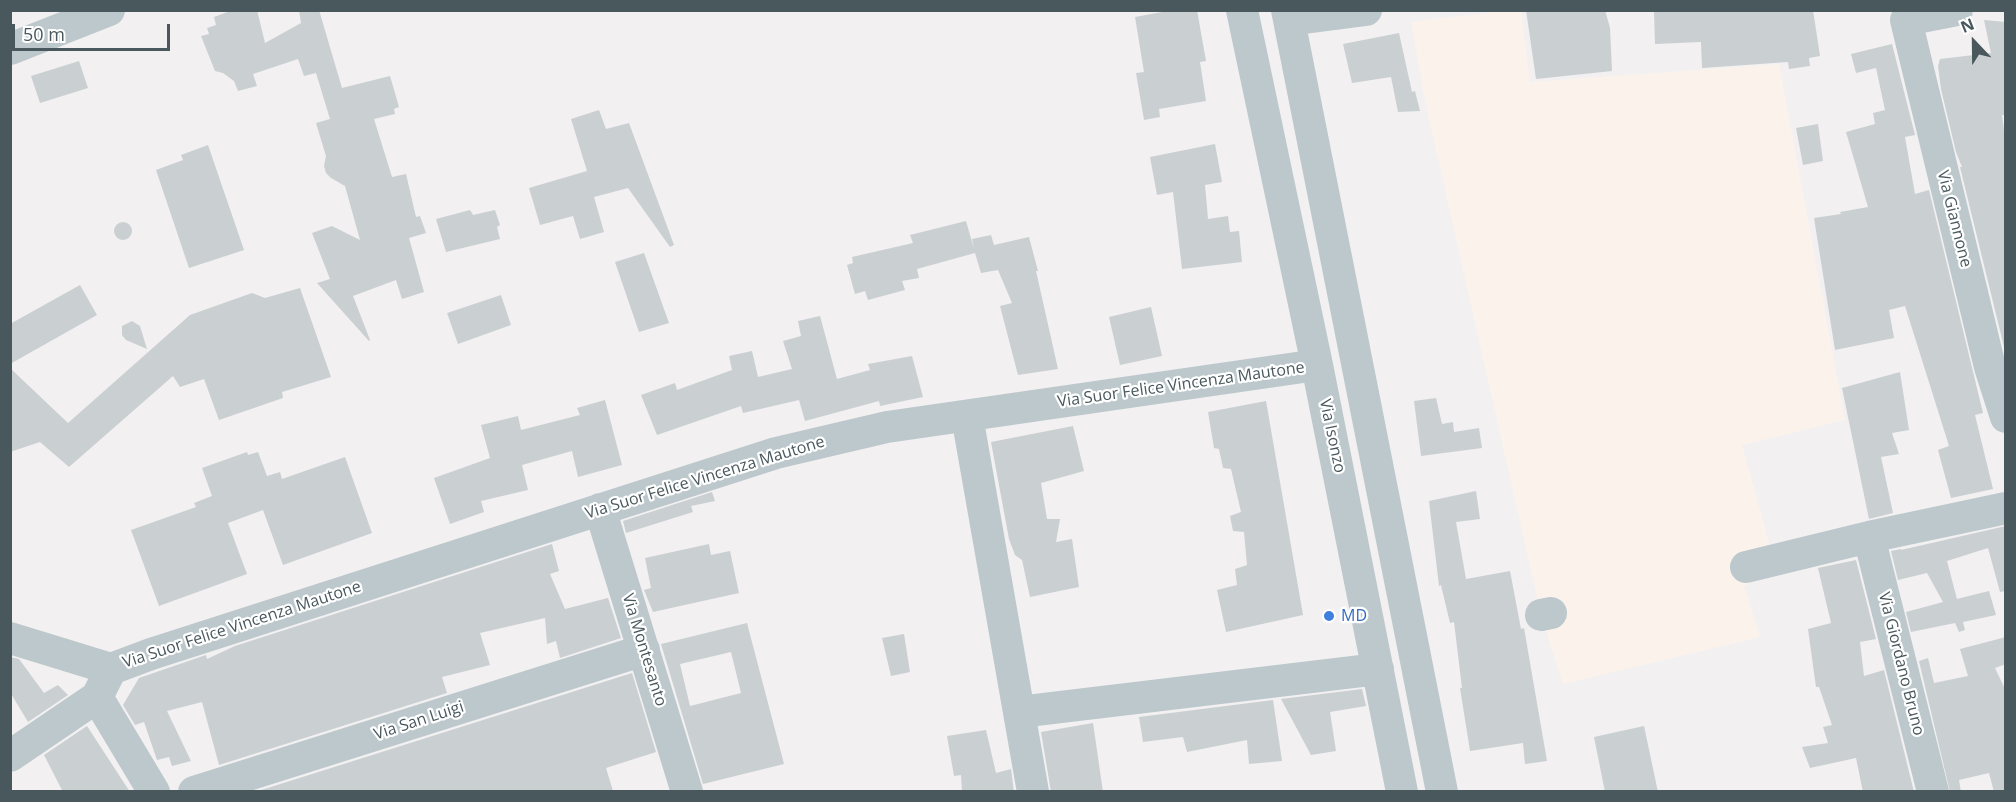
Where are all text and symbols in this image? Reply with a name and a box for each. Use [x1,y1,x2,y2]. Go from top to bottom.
scale bar [15,12,172,50]
north arrow [1944,12,2004,72]
text: N [1957,13,1977,38]
text: 50 m [23,22,65,46]
street label: Via Giannone [1933,169,1975,269]
street label: Via Suor Felice Vincenza Mautone [1056,358,1306,412]
street label: Via Isonzo [1315,397,1349,475]
street label: Via Suor Felice Vincenza Mautone [583,432,827,524]
street label: Via Suor Felice Vincenza Mautone [120,577,364,673]
street label: Via Giordano Bruno [1874,590,1928,738]
street label: Via Montesanto [618,591,670,709]
place label: MD [1341,606,1367,626]
marker: MD [1322,609,1336,623]
street label: Via San Luigi [372,697,466,745]

